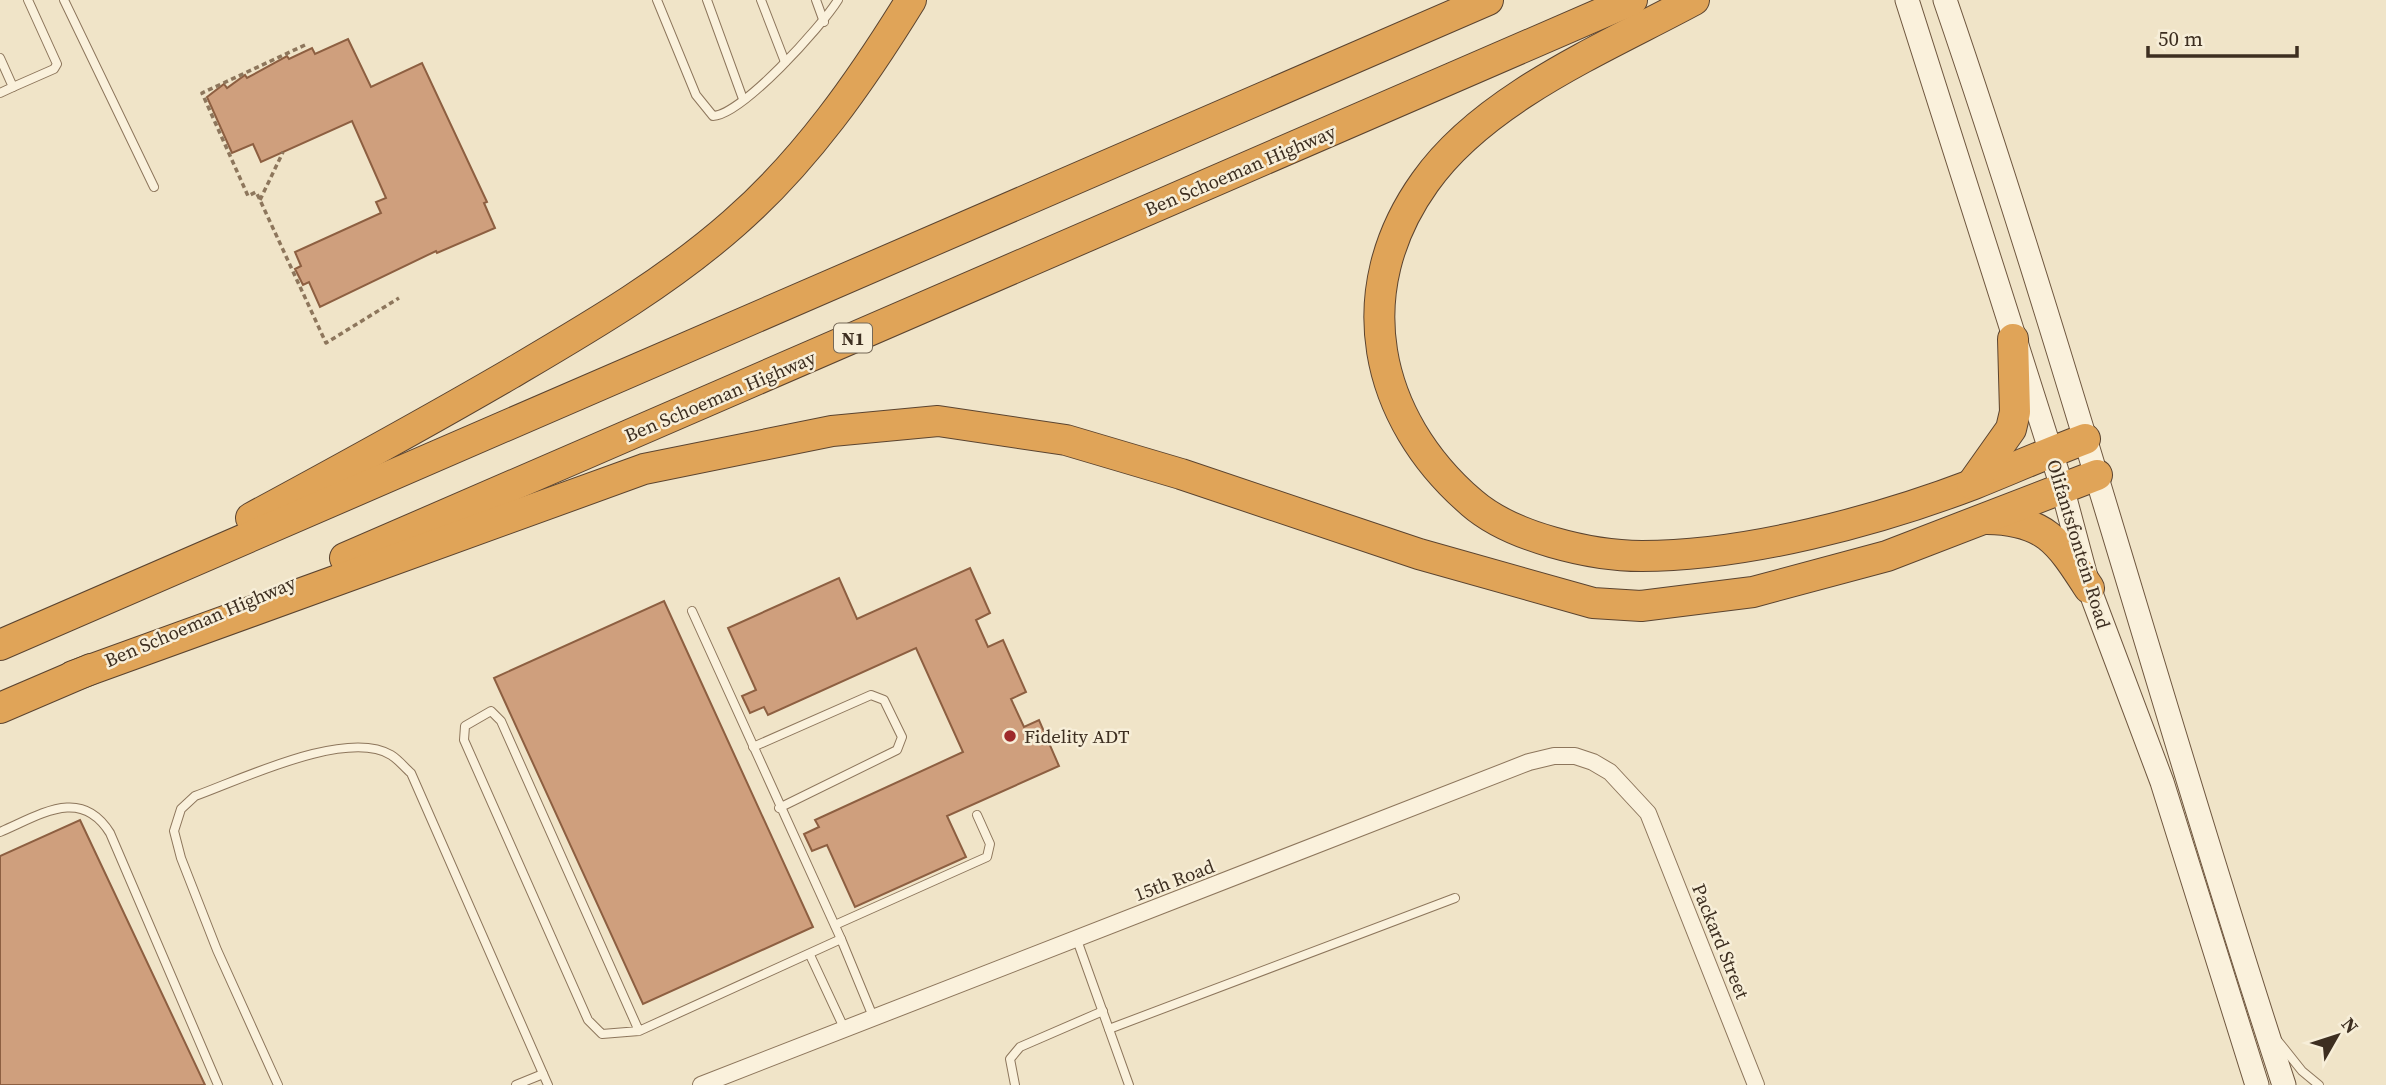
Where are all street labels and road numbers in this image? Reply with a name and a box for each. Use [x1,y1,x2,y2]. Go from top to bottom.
street label: Ben Schoeman Highway [1141,118,1340,222]
road number: N1 [834,324,872,352]
street label: Ben Schoeman Highway [621,344,820,448]
street label: Olifantsfontein Road [2041,456,2117,632]
street label: Ben Schoeman Highway [101,569,300,673]
street label: 15th Road [1130,853,1218,907]
street label: Packard Street [1686,880,1756,1003]

